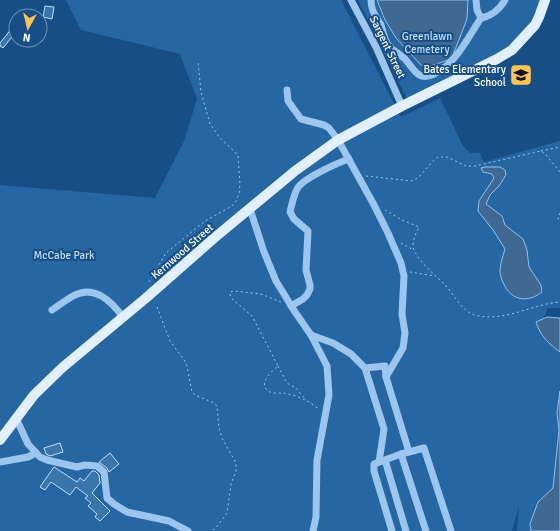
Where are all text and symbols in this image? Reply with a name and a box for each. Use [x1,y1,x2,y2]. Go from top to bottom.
north arrow [8,8,48,48]
street label: Sargent Street [367,14,408,81]
text: N [22,30,31,44]
park label: Greenlawn Cemetery [402,30,452,56]
school or university icon: Bates Elementary School [508,62,534,88]
place label: Bates Elementary School [423,63,507,89]
street label: Kernwood Street [149,221,216,282]
park label: McCabe Park [33,249,95,262]

